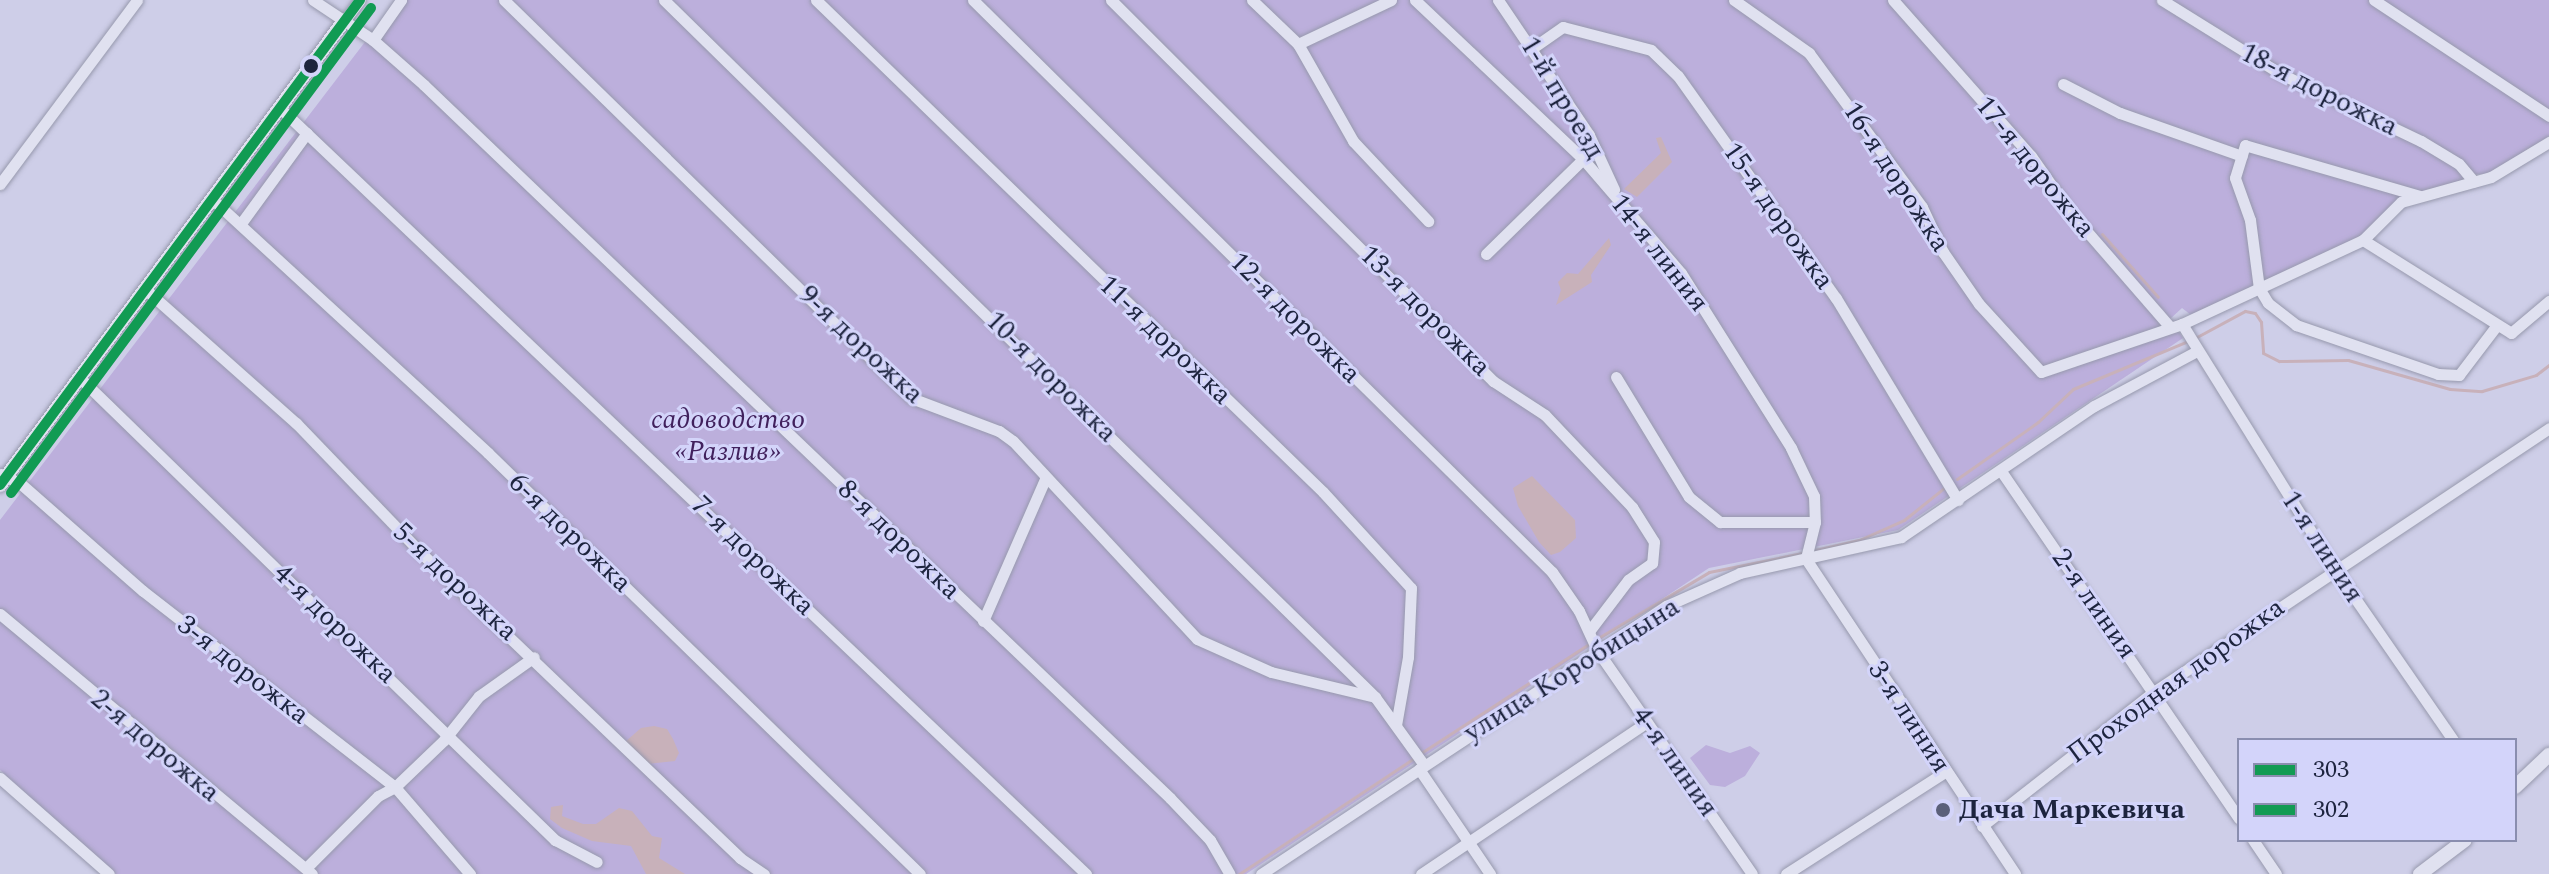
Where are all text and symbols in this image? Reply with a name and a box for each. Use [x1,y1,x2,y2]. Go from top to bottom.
street label: 1-й проезд [1512,31,1612,165]
street label: 18-я дорожка [2235,36,2403,144]
unlabelled marker [303,58,319,74]
street label: 17-я дорожка [1968,90,2102,244]
street label: 16-я дорожка [1835,96,1957,258]
street label: 15-я дорожка [1715,136,1841,296]
street label: 14-я линия [1602,187,1716,319]
street label: 13-я дорожка [1352,238,1498,384]
street label: 12-я дорожка [1222,245,1368,391]
street label: 11-я дорожка [1091,268,1239,412]
street label: 9-я дорожка [792,279,930,411]
street label: 10-я дорожка [978,304,1124,450]
park label: садоводство «Разлив» [651,403,805,469]
street label: 6-я дорожка [501,466,639,600]
street label: 8-я дорожка [830,473,968,607]
street label: 1-я линия [2273,485,2371,609]
street label: 7-я дорожка [684,489,822,623]
street label: 5-я дорожка [386,516,524,648]
street label: 2-я линия [2044,542,2144,666]
street label: 4-я дорожка [266,557,404,691]
street label: улица Коробицына [1458,590,1686,750]
street label: Проходная дорожка [2061,591,2291,771]
street label: 3-я дорожка [170,608,316,732]
street label: 3-я линия [1860,655,1958,779]
street label: 2-я дорожка [84,682,226,810]
street label: 4-я линия [1625,700,1725,824]
legend [2237,738,2517,842]
text: 303 [2313,752,2349,788]
text: 302 [2313,792,2349,828]
place label: Дача Маркевича [1959,793,2185,827]
marker: Дача Маркевича [1934,801,1952,819]

